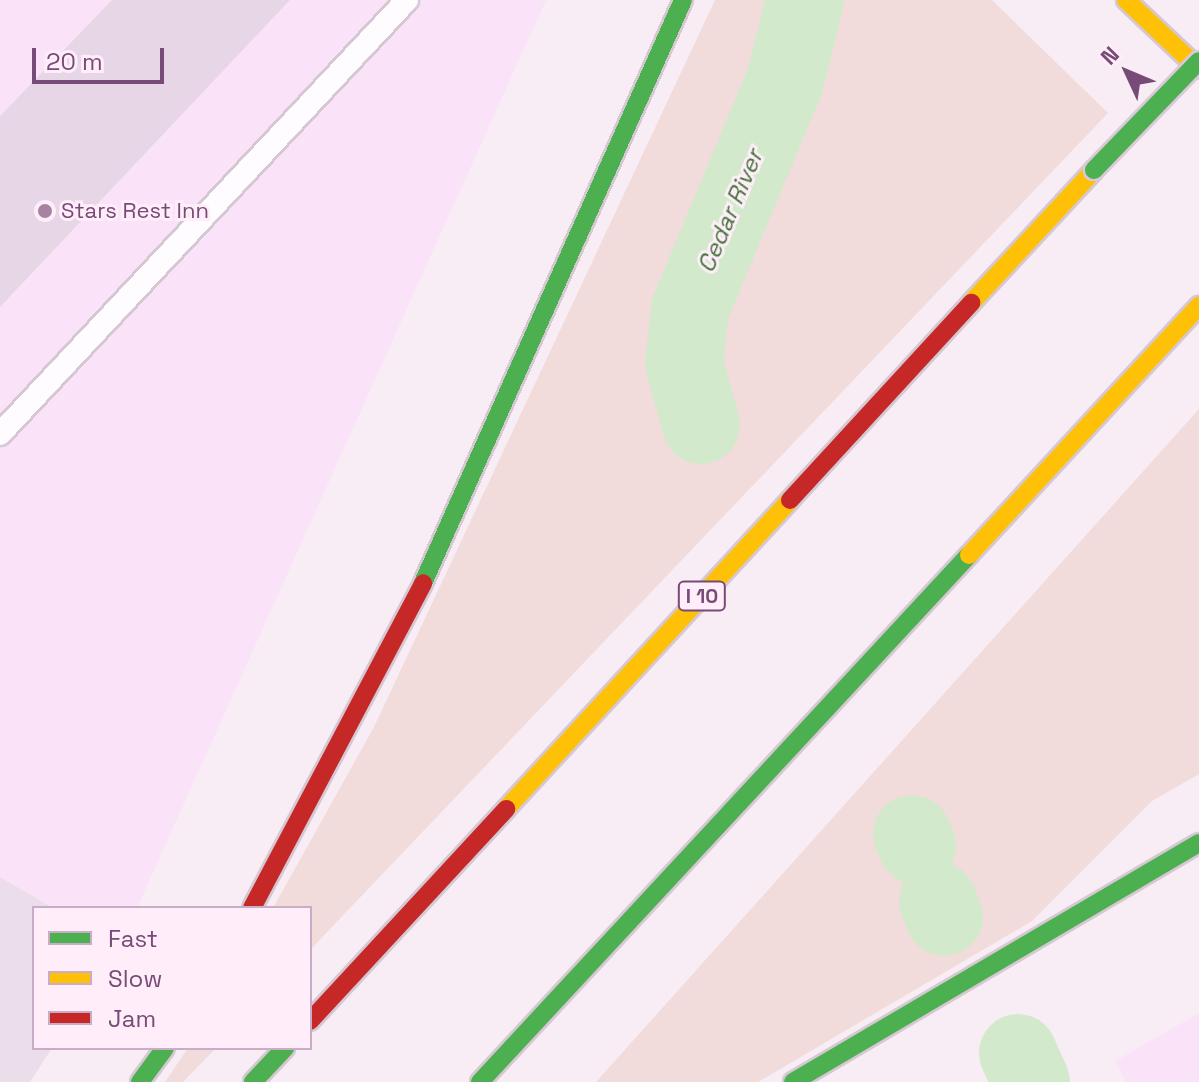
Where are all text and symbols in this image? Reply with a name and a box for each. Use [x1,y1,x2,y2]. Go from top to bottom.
scale bar [36,32,168,82]
north arrow [1087,32,1167,112]
text: N [1095,40,1125,70]
text: 20 m [46,46,103,77]
water label: Cedar River [691,145,769,277]
place label: Stars Rest Inn [61,198,209,224]
marker: Stars Rest Inn [36,202,54,220]
road number: I 10 [676,580,728,612]
legend [32,906,312,1050]
text: Fast [108,923,158,954]
text: Slow [108,963,162,994]
text: Jam [108,1003,156,1034]

